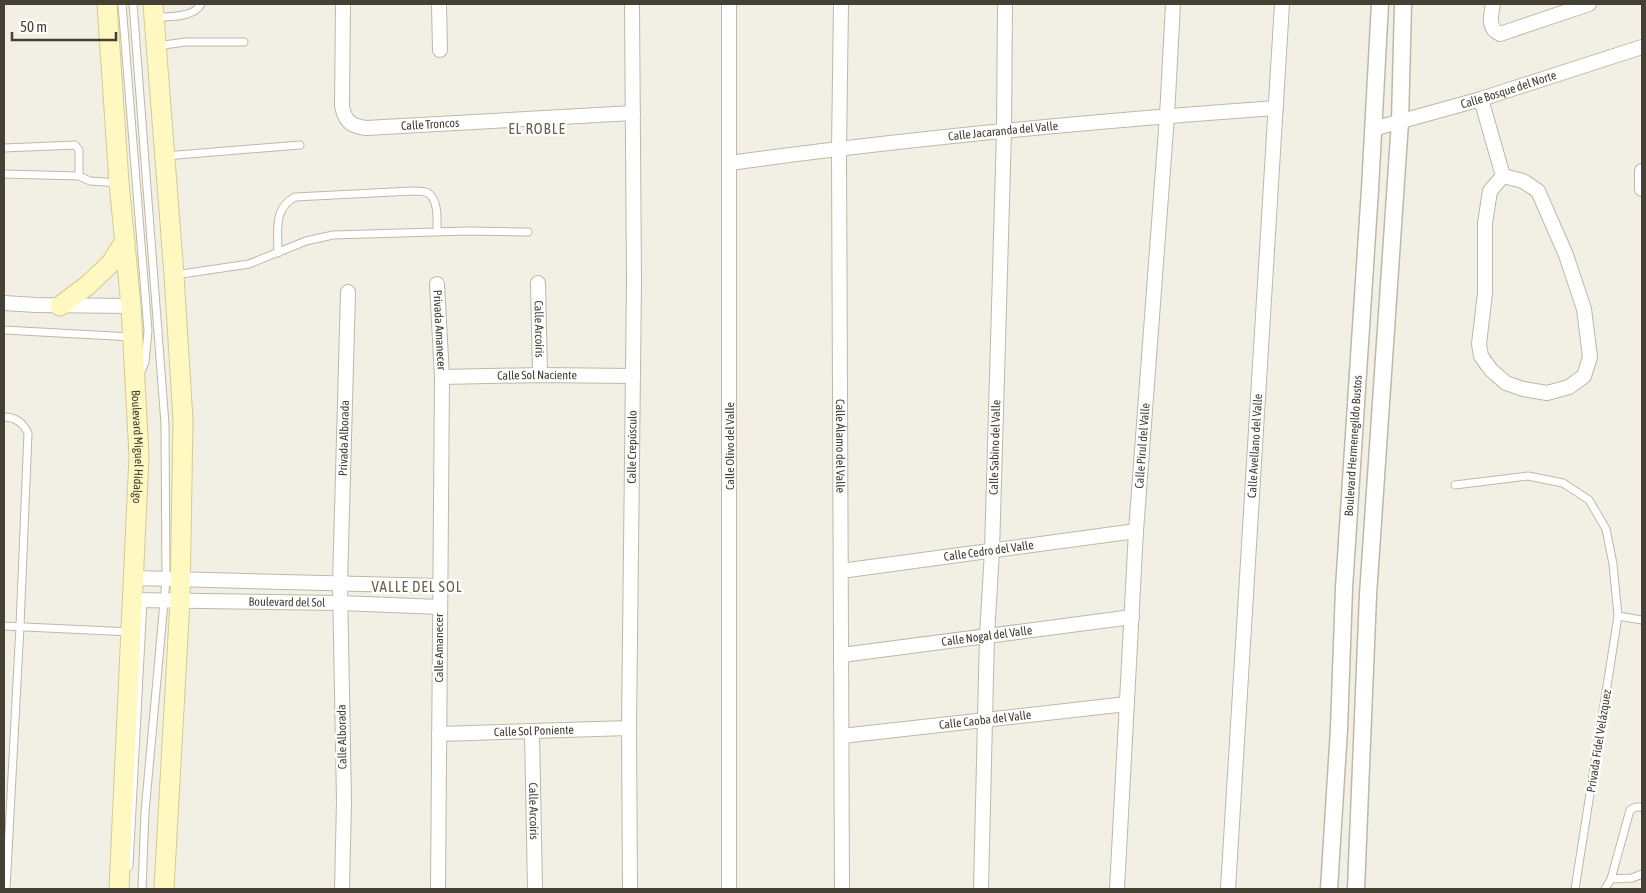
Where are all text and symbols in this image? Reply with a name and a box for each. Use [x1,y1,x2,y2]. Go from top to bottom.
scale bar [12,10,116,42]
text: 50 m [20,18,47,35]
street label: Calle Bosque del Norte [1459,68,1558,111]
street label: Calle Troncos [401,116,460,133]
street label: Calle Jacaranda del Valle [947,119,1059,144]
district label: EL ROBLE [508,120,566,137]
street label: Privada Amanecer [430,289,449,371]
street label: Calle Arcoíris [531,300,547,358]
street label: Calle Sol Naciente [497,368,577,383]
street label: Boulevard Hermenegildo Bustos [1342,375,1365,517]
street label: Boulevard Miguel Hidalgo [128,390,146,504]
street label: Calle Avellano del Valle [1245,393,1265,498]
street label: Calle Álamo del Valle [833,399,847,493]
street label: Calle Sabino del Valle [987,399,1003,495]
street label: Privada Alborada [336,400,352,476]
street label: Calle Olivo del Valle [723,402,737,490]
street label: Calle Pirul del Valle [1132,402,1153,489]
street label: Calle Crepúsculo [625,410,640,484]
street label: Calle Cedro del Valle [943,538,1034,564]
district label: VALLE DEL SOL [372,578,462,595]
street label: Boulevard del Sol [249,595,326,610]
street label: Calle Amanecer [432,613,446,683]
street label: Calle Nogal del Valle [941,623,1033,649]
street label: Privada Fidel Velázquez [1584,688,1614,794]
street label: Calle Alborada [334,704,350,770]
street label: Calle Caoba del Valle [938,708,1032,732]
street label: Calle Sol Poniente [494,723,574,739]
street label: Calle Arcoíris [526,782,541,840]

